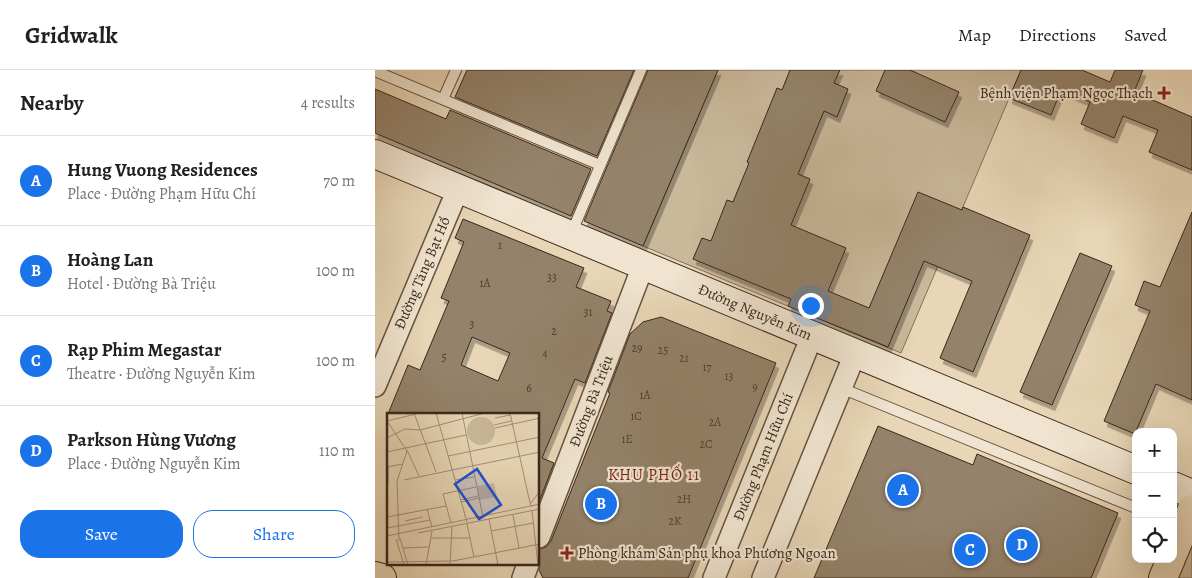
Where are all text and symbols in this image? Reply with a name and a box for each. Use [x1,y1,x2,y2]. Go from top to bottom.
text: Gridwalk [25,19,118,51]
text: Map [958,23,991,47]
text: Directions [1019,23,1096,47]
text: Saved [1124,23,1167,47]
place label: Bệnh viện Phạm Ngọc Thạch [980,83,1153,103]
marker: Bệnh viện Phạm Ngọc Thạch [1157,86,1171,100]
text: Nearby [20,89,83,117]
text: 4 results [301,92,355,114]
text: Hung Vuong Residences [67,157,258,183]
text: A [31,170,41,192]
text: 70 m [323,170,355,192]
text: Place · Đường Phạm Hữu Chí [67,183,256,205]
street label: Đường Tăng Bạt Hổ [389,213,455,333]
house number: 1 [498,237,502,253]
text: Hoàng Lan [67,247,153,273]
text: B [31,260,41,282]
text: 100 m [316,260,355,282]
house number: 33 [547,269,557,285]
text: Hotel · Đường Bà Triệu [67,273,216,295]
house number: 1A [479,275,492,291]
street label: Đường Nguyễn Kim [695,279,816,345]
your location [798,293,824,319]
house number: 31 [583,304,593,320]
house number: 3 [470,316,475,332]
house number: 2 [551,323,557,339]
text: Rạp Phim Megastar [67,337,222,363]
house number: 29 [631,340,643,356]
house number: 25 [658,342,668,358]
house number: 4 [542,345,548,361]
house number: 5 [441,349,447,365]
text: C [31,350,41,372]
text: 100 m [316,350,355,372]
house number: 21 [679,350,689,366]
street label: Đường Bà Triệu [564,351,618,450]
house number: 17 [702,359,713,375]
text: Theatre · Đường Nguyễn Kim [67,363,256,385]
house number: 13 [724,368,734,384]
house number: 9 [752,379,758,395]
house number: 6 [526,380,532,396]
house number: 1A [639,387,652,403]
street label: Đường Phạm Hữu Chí [728,390,798,524]
house number: 1C [630,408,642,424]
inset map [387,413,540,566]
house number: 2A [709,414,722,430]
text: Parkson Hùng Vương [67,427,236,453]
map controls [1132,428,1177,563]
button: + [1132,428,1177,473]
house number: 1E [621,431,633,447]
house number: 2C [699,436,713,452]
text: D [30,440,42,462]
text: 110 m [319,440,355,462]
text: Place · Đường Nguyễn Kim [67,453,241,475]
district label: KHU PHỐ 11 [608,464,700,486]
pin: A [887,471,919,509]
button: − [1132,473,1177,518]
pin: B [585,485,617,523]
house number: 2H [677,491,691,507]
button: Save [20,510,183,558]
button: Share [193,510,355,558]
house number: 2K [668,513,682,529]
button: locate [1132,518,1177,563]
pin: D [1006,526,1038,564]
pin: C [954,531,986,569]
place label: Phòng khám Sản phụ khoa Phương Ngoan [578,543,836,563]
marker: Phòng khám Sản phụ khoa Phương Ngoan [560,546,574,560]

